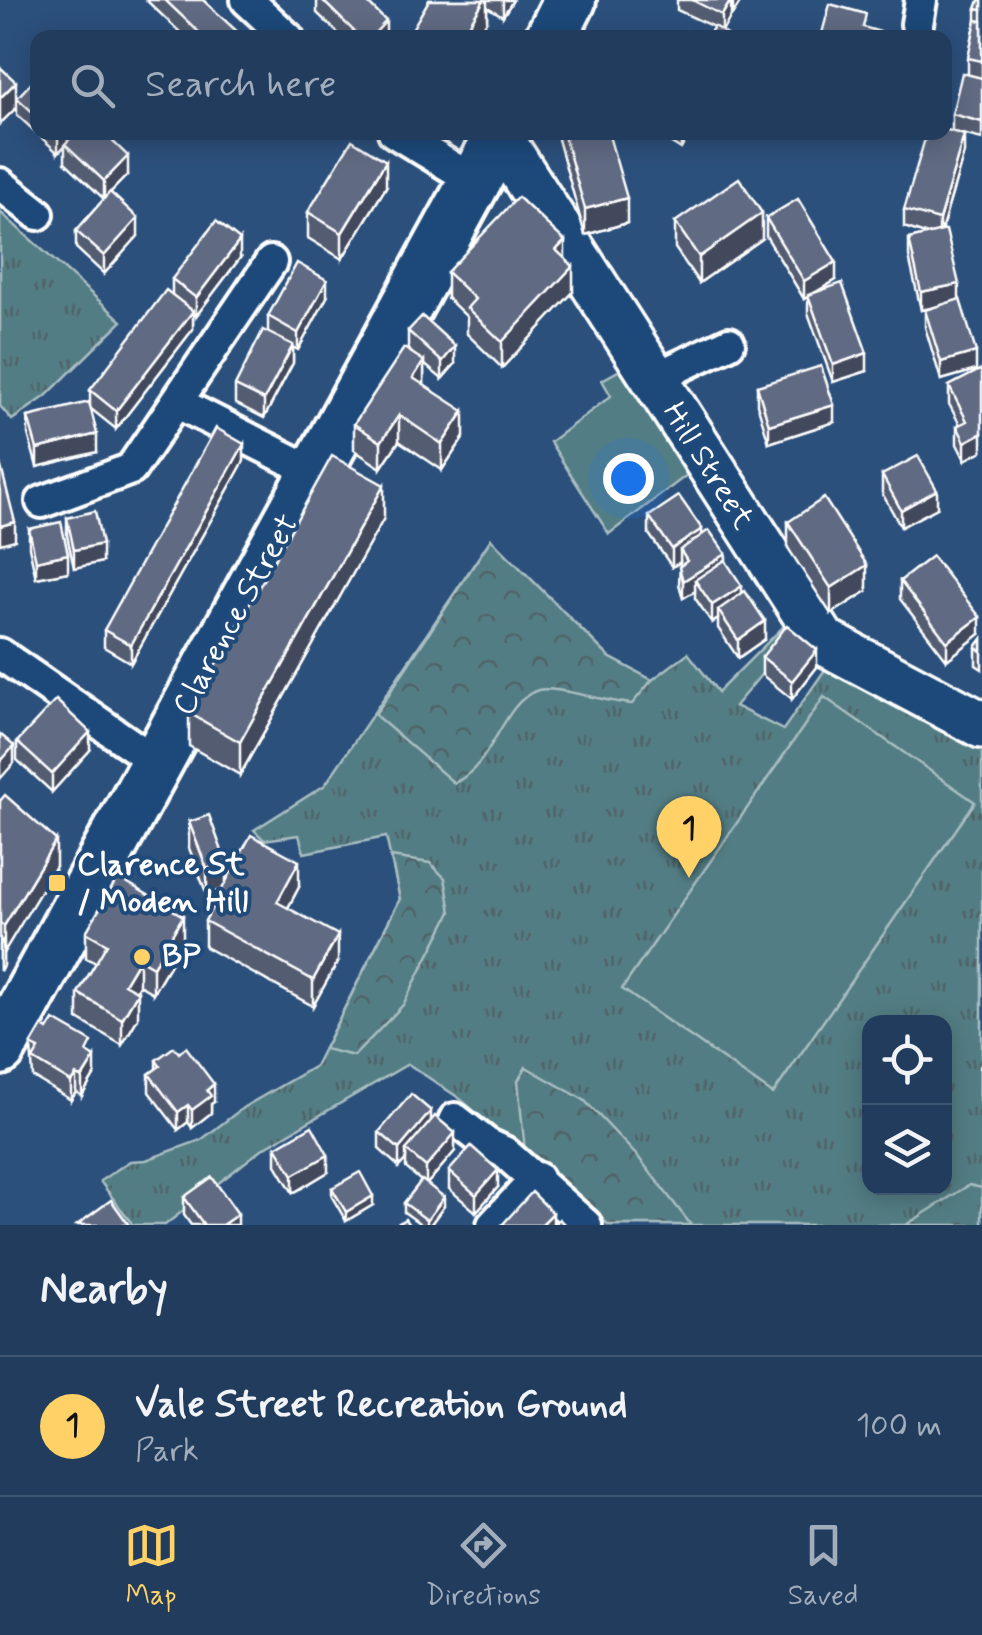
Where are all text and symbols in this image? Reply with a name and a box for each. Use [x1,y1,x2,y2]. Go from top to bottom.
search box [30,30,952,140]
icon: search [65,58,120,113]
text: Search here [145,61,336,110]
street label: Hill Street [652,394,764,538]
your location [603,453,654,504]
street label: Clarence Street [163,507,309,723]
pin: 1 [656,796,722,878]
place label: Clarence St / Moden Hill [77,844,248,923]
marker: Clarence St / Moden Hill [46,872,68,894]
place label: BP [162,936,201,978]
marker: BP [131,946,153,968]
map controls [862,1015,952,1195]
button: locate [862,1015,952,1105]
button: layers [862,1105,952,1195]
text: Nearby [40,1263,168,1318]
text: Vale Street Recreation Ground [135,1381,627,1430]
text: 1 [65,1405,80,1447]
text: 100 m [856,1405,942,1447]
text: Park [135,1430,199,1472]
tab: Map [124,1518,179,1615]
tab: Directions [426,1518,541,1615]
tab: Saved [788,1518,858,1615]

